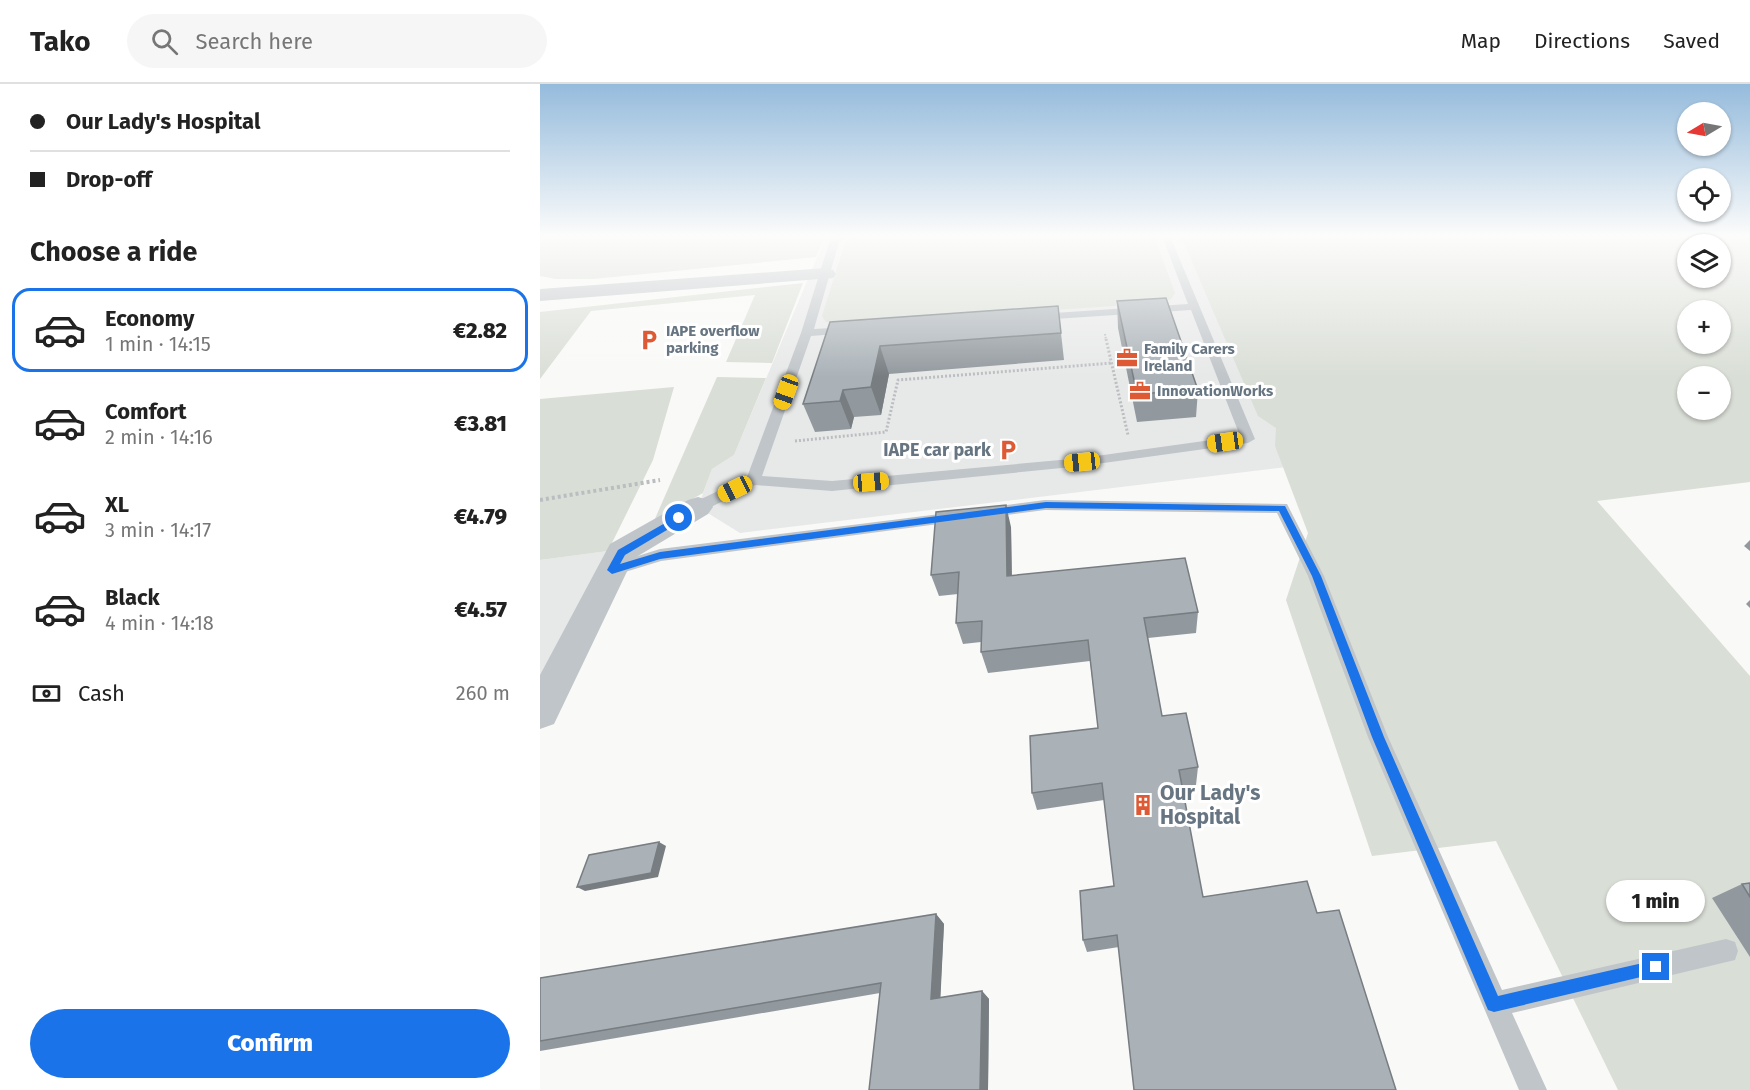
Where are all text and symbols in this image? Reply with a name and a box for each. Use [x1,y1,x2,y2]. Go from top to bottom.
search box [127,14,547,68]
text: Tako [30,25,91,58]
icon: search [148,25,181,58]
text: Search here [196,28,313,55]
text: Map [1461,28,1501,54]
text: Directions [1534,28,1630,54]
text: Saved [1663,28,1720,54]
north arrow [1677,102,1731,156]
map controls [1677,102,1731,420]
text: Our Lady's Hospital [66,108,260,135]
text: Drop-off [66,166,152,193]
button: locate [1677,168,1731,222]
button: layers [1677,234,1731,288]
text: Choose a ride [30,236,197,268]
button: + [1677,300,1731,354]
icon: car [33,303,87,357]
text: Economy [105,305,194,332]
text: €2.82 [453,317,507,344]
place label: IAPE overflow parking [666,322,760,357]
parking icon: IAPE overflow parking [637,328,661,352]
text: 1 min · 14:15 [105,332,211,356]
place label: Family Carers Ireland [1144,340,1235,375]
office icon: Family Carers Ireland [1115,346,1139,370]
button: − [1677,366,1731,420]
car [771,372,801,412]
office icon: InnovationWorks [1128,379,1152,403]
place label: InnovationWorks [1157,382,1273,400]
icon: car [33,396,87,450]
text: Comfort [105,398,186,425]
text: €3.81 [454,410,507,437]
text: 2 min · 14:16 [105,425,213,449]
car [1206,431,1244,453]
parking icon: IAPE car park [996,438,1020,462]
place label: IAPE car park [883,439,992,461]
car [1063,451,1101,473]
car [852,471,890,493]
car [715,473,755,505]
icon: car [33,489,87,543]
text: XL [105,491,129,518]
text: €4.79 [454,503,507,530]
route start [665,504,692,531]
text: 3 min · 14:17 [105,518,211,542]
icon: car [33,582,87,636]
text: Black [105,584,160,611]
text: €4.57 [455,596,507,623]
text: 4 min · 14:18 [105,611,214,635]
icon: cash [30,677,63,710]
text: Cash [78,680,125,707]
text: 260 m [456,681,510,705]
place label: Our Lady's Hospital [1160,780,1260,830]
building icon: Our Lady's Hospital [1131,793,1155,817]
callout: 1 min [1606,880,1706,922]
text: 1 min [1632,889,1679,913]
route end [1642,953,1669,980]
button: Confirm [30,1009,510,1078]

